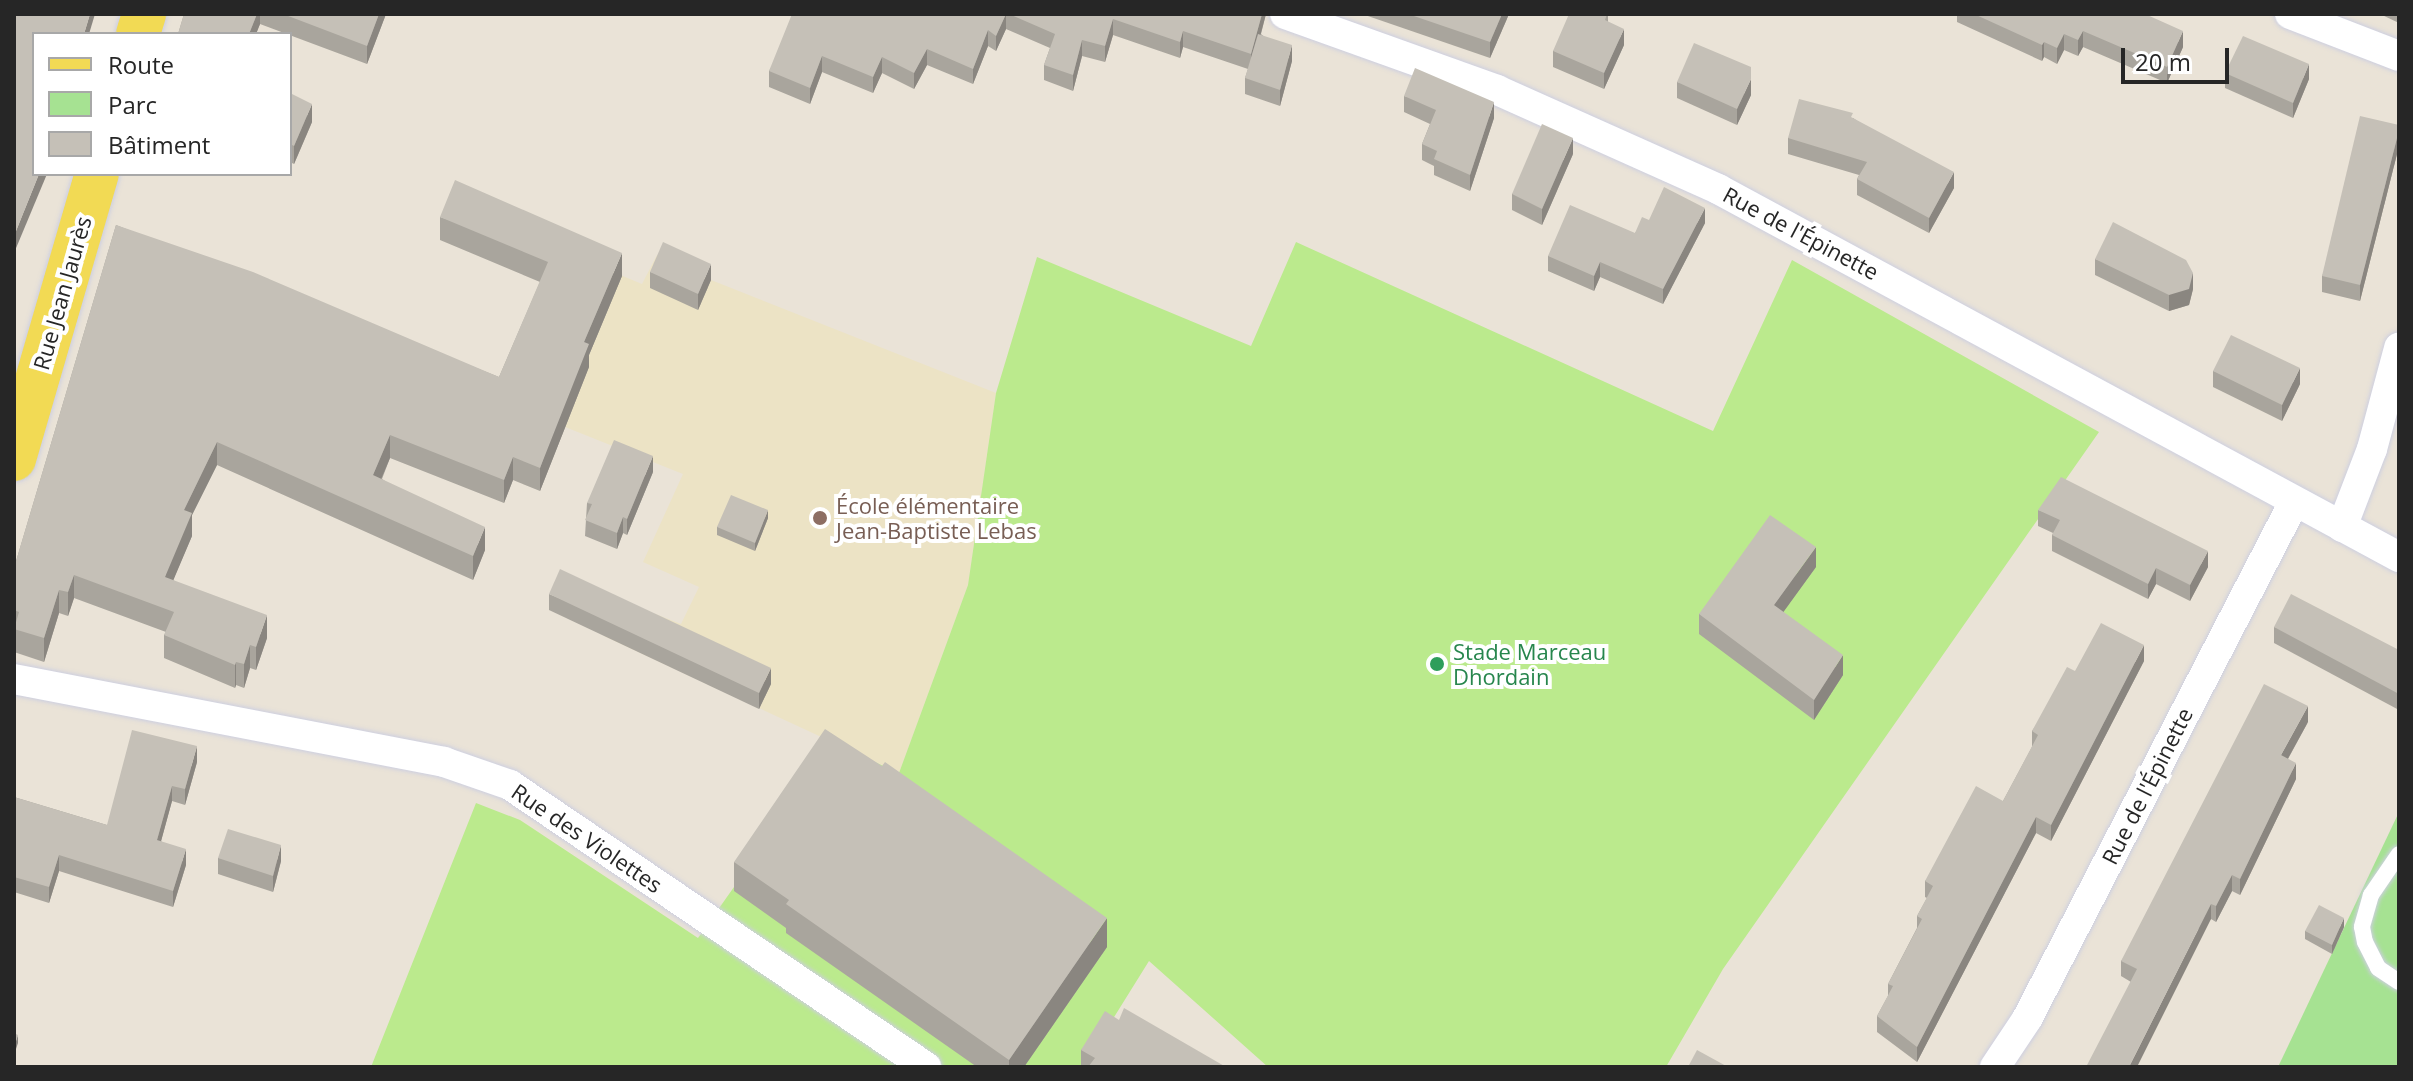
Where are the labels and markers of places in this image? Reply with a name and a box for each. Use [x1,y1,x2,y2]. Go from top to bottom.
place label: École élémentaire Jean-Baptiste Lebas [836,492,1037,544]
marker: École élémentaire Jean-Baptiste Lebas [811,509,829,527]
place label: Stade Marceau Dhordain [1453,638,1606,690]
marker: Stade Marceau Dhordain [1428,655,1446,673]

